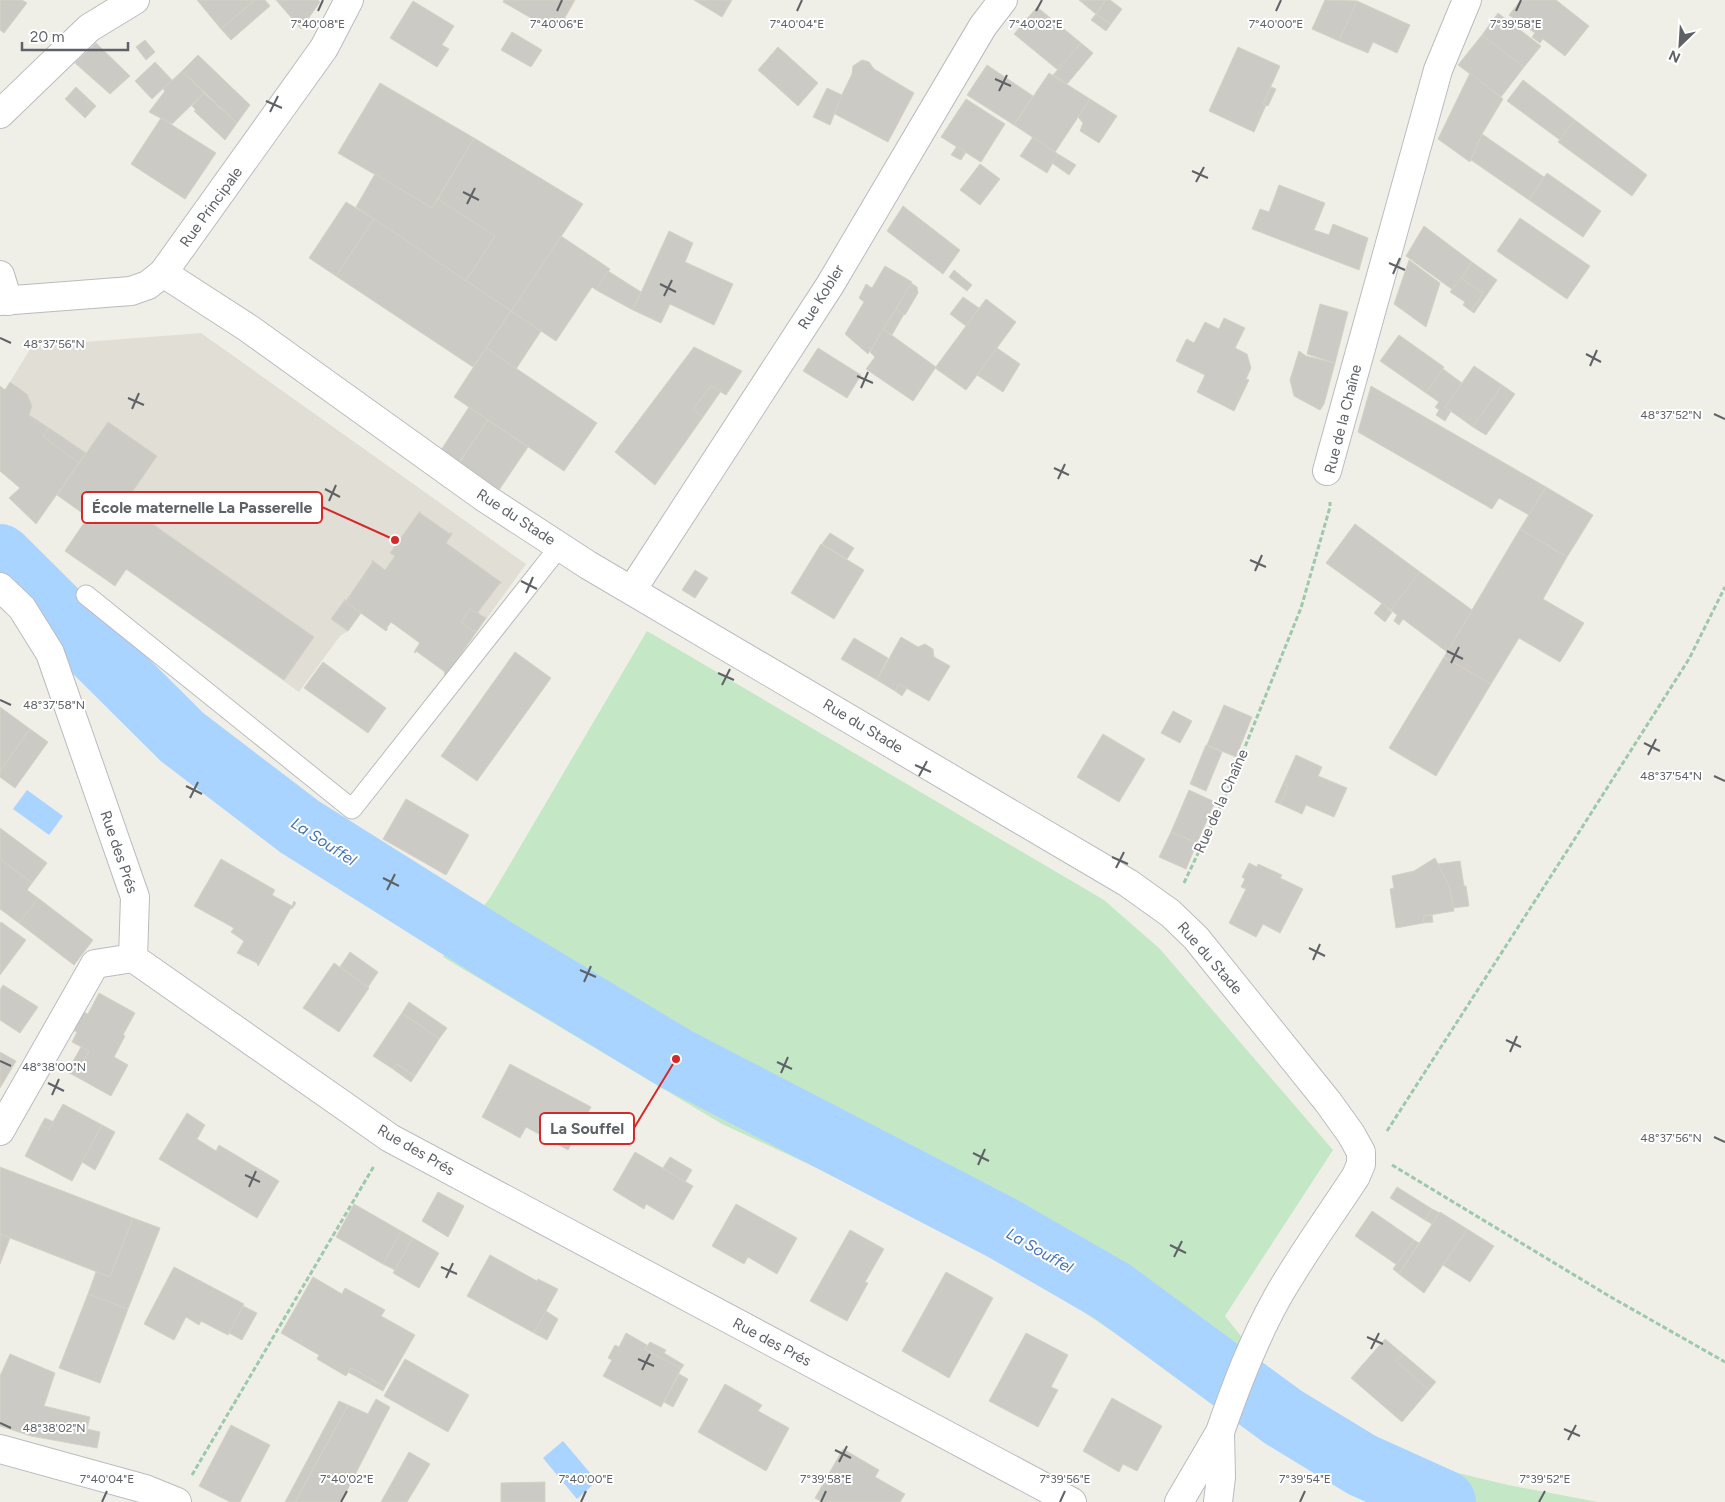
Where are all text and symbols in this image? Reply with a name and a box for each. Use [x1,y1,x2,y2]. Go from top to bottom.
text: 7°40'08"E [291,17,345,31]
text: 7°40'06"E [530,17,584,31]
text: 7°40'04"E [770,17,824,31]
text: 7°40'02"E [1009,17,1063,31]
text: 7°40'00"E [1249,17,1303,31]
text: 7°39'58"E [1490,17,1542,31]
scale bar [22,20,129,52]
north arrow [1655,20,1705,70]
text: 20 m [30,28,64,46]
text: N [1666,46,1683,66]
street label: Rue Principale [176,163,246,251]
street label: Rue Kobler [794,261,848,333]
text: 48°37'56"N [23,337,85,351]
street label: Rue de la Chaîne [1321,363,1365,475]
text: 48°37'52"N [1640,408,1702,422]
street label: Rue du Stade [473,485,559,549]
callout: École maternelle La Passerelle [82,492,322,523]
text: École maternelle La Passerelle [92,498,312,517]
street label: Rue du Stade [820,695,906,757]
text: 48°37'58"N [23,698,85,712]
street label: Rue de la Chaîne [1190,746,1252,856]
text: 48°37'54"N [1640,769,1702,783]
street label: Rue des Prés [96,808,142,896]
water label: La Souffel [288,813,360,870]
street label: Rue du Stade [1174,918,1246,998]
text: 48°38'00"N [22,1060,86,1074]
callout: La Souffel [540,1113,634,1144]
text: La Souffel [550,1119,624,1138]
street label: Rue des Prés [374,1121,458,1179]
text: 48°37'56"N [1640,1131,1702,1145]
water label: La Souffel [1003,1224,1077,1277]
street label: Rue des Prés [730,1314,814,1370]
text: 48°38'02"N [22,1421,86,1435]
text: 7°40'04"E [80,1472,134,1486]
text: 7°40'02"E [320,1472,374,1486]
text: 7°40'00"E [559,1472,613,1486]
text: 7°39'58"E [800,1472,852,1486]
text: 7°39'56"E [1039,1472,1091,1486]
text: 7°39'54"E [1279,1472,1331,1486]
text: 7°39'52"E [1519,1472,1571,1486]

